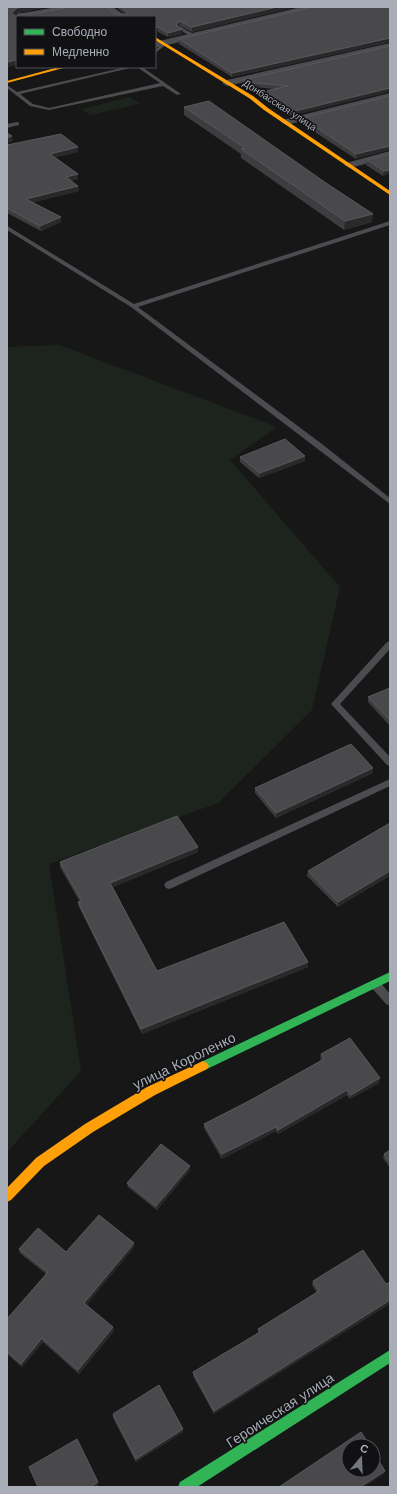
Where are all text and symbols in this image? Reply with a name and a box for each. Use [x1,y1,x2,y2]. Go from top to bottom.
legend [16,16,156,68]
text: Свободно [52,25,107,39]
text: Медленно [52,45,109,59]
street label: Донбасская улица [241,77,319,133]
street label: улица Короленко [130,1029,238,1093]
street label: Героическая улица [223,1369,337,1451]
north arrow [341,1438,381,1478]
text: С [358,1442,370,1456]

